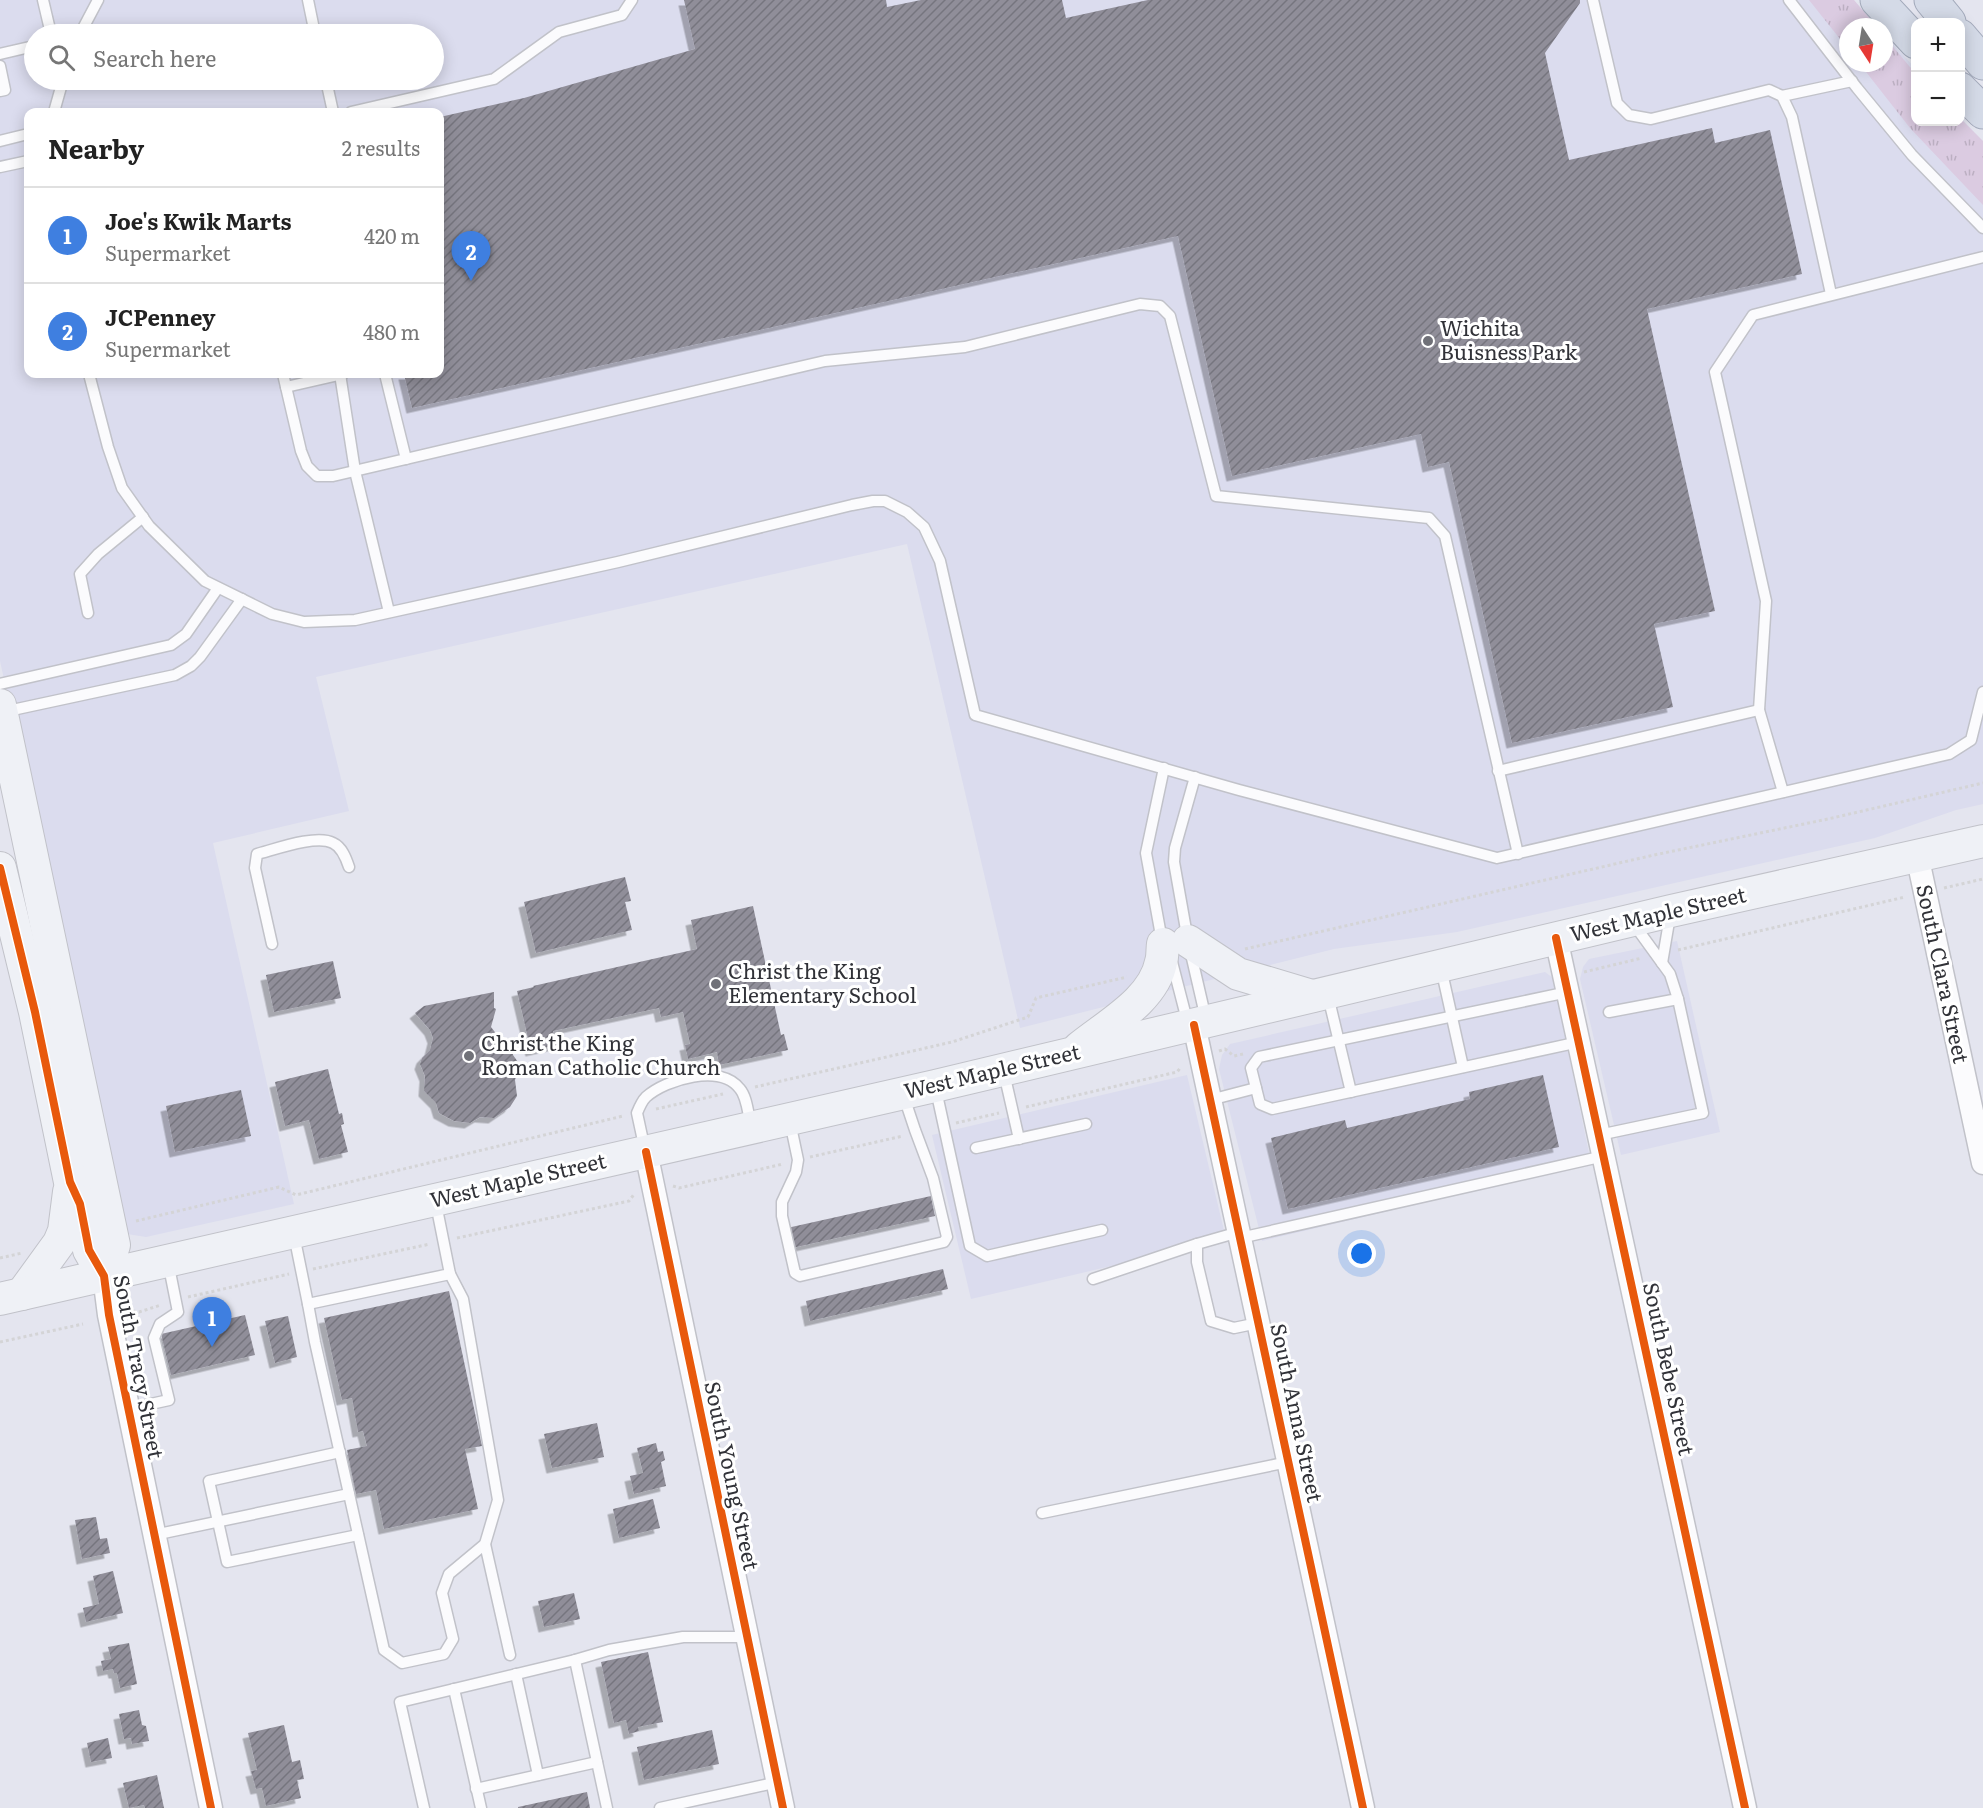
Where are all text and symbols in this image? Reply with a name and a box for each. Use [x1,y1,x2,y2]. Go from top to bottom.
north arrow [1839,18,1893,72]
map controls [1911,18,1965,126]
button: + [1911,18,1965,72]
search box [24,24,444,90]
icon: search [45,41,78,74]
text: Search here [93,41,216,74]
button: − [1911,72,1965,126]
text: Nearby [48,128,144,167]
text: 2 results [342,132,420,162]
text: Joe's Kwik Marts [105,204,292,237]
text: 1 [63,220,72,250]
text: 420 m [364,220,420,250]
pin: 2 [452,232,490,281]
text: Supermarket [105,237,231,267]
text: JCPenney [105,300,216,333]
place label: Wichita Buisness Park [1440,311,1577,366]
text: 2 [62,316,73,346]
text: 480 m [363,316,420,346]
text: Supermarket [105,333,231,363]
marker: Wichita Buisness Park [1421,334,1435,348]
street label: West Maple Street [1566,877,1749,948]
street label: South Clara Street [1910,881,1979,1066]
place label: Christ the King Elementary School [728,954,917,1009]
marker: Christ the King Elementary School [709,977,723,991]
place label: Christ the King Roman Catholic Church [481,1026,721,1081]
street label: West Maple Street [900,1034,1083,1105]
marker: Christ the King Roman Catholic Church [462,1049,476,1063]
street label: West Maple Street [426,1143,609,1214]
your location [1347,1239,1376,1268]
street label: South Tracy Street [107,1272,174,1462]
street label: South Bebe Street [1637,1279,1704,1458]
pin: 1 [192,1298,232,1347]
street label: South Anna Street [1264,1320,1333,1505]
street label: South Young Street [698,1378,769,1573]

